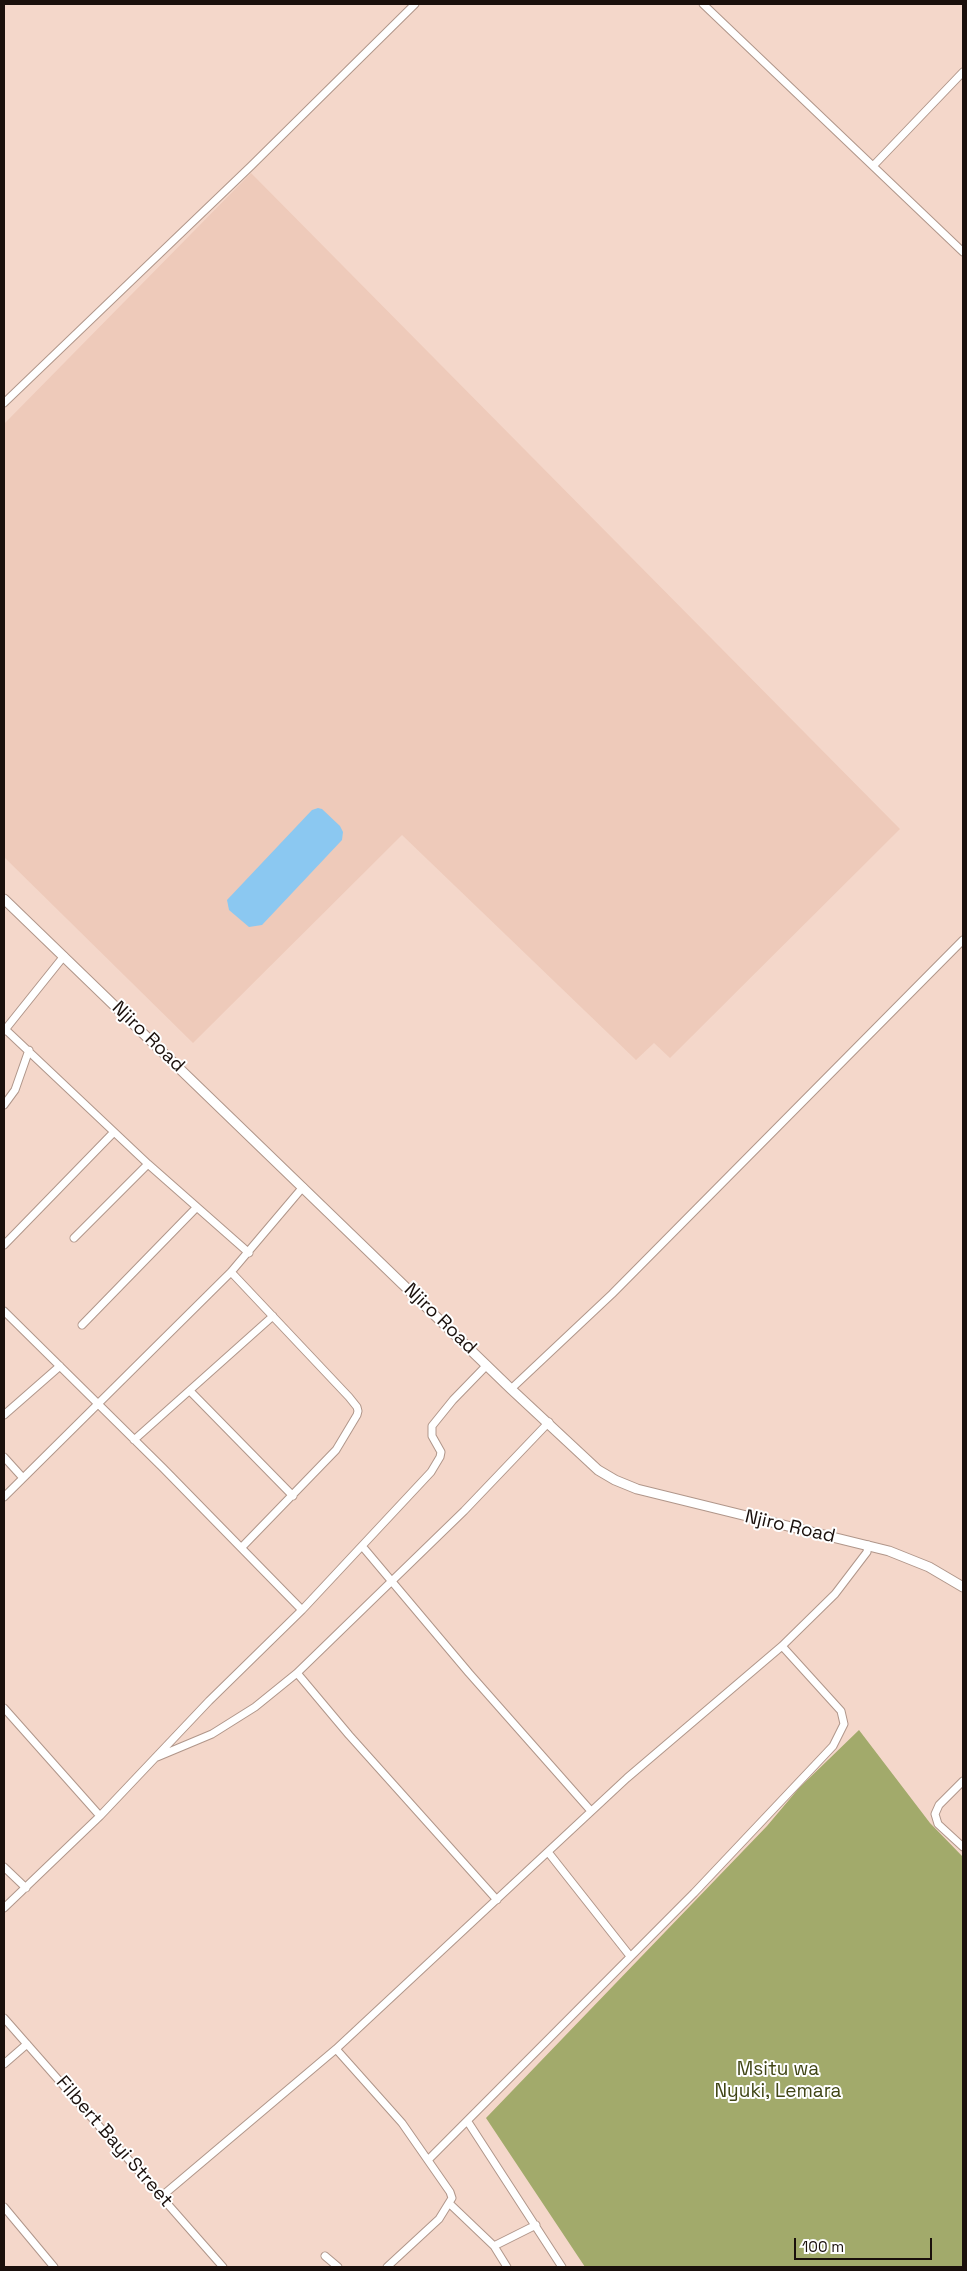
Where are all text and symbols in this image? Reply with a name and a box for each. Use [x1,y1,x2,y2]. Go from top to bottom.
street label: Njiro Road [107,997,189,1077]
street label: Njiro Road [399,1279,481,1359]
street label: Njiro Road [743,1506,837,1548]
park label: Msitu wa Nyuki, Lemara [715,2059,841,2103]
street label: Filbert Bayi Street [51,2072,177,2212]
scale bar [797,2228,934,2260]
text: 100 m [802,2237,844,2256]

